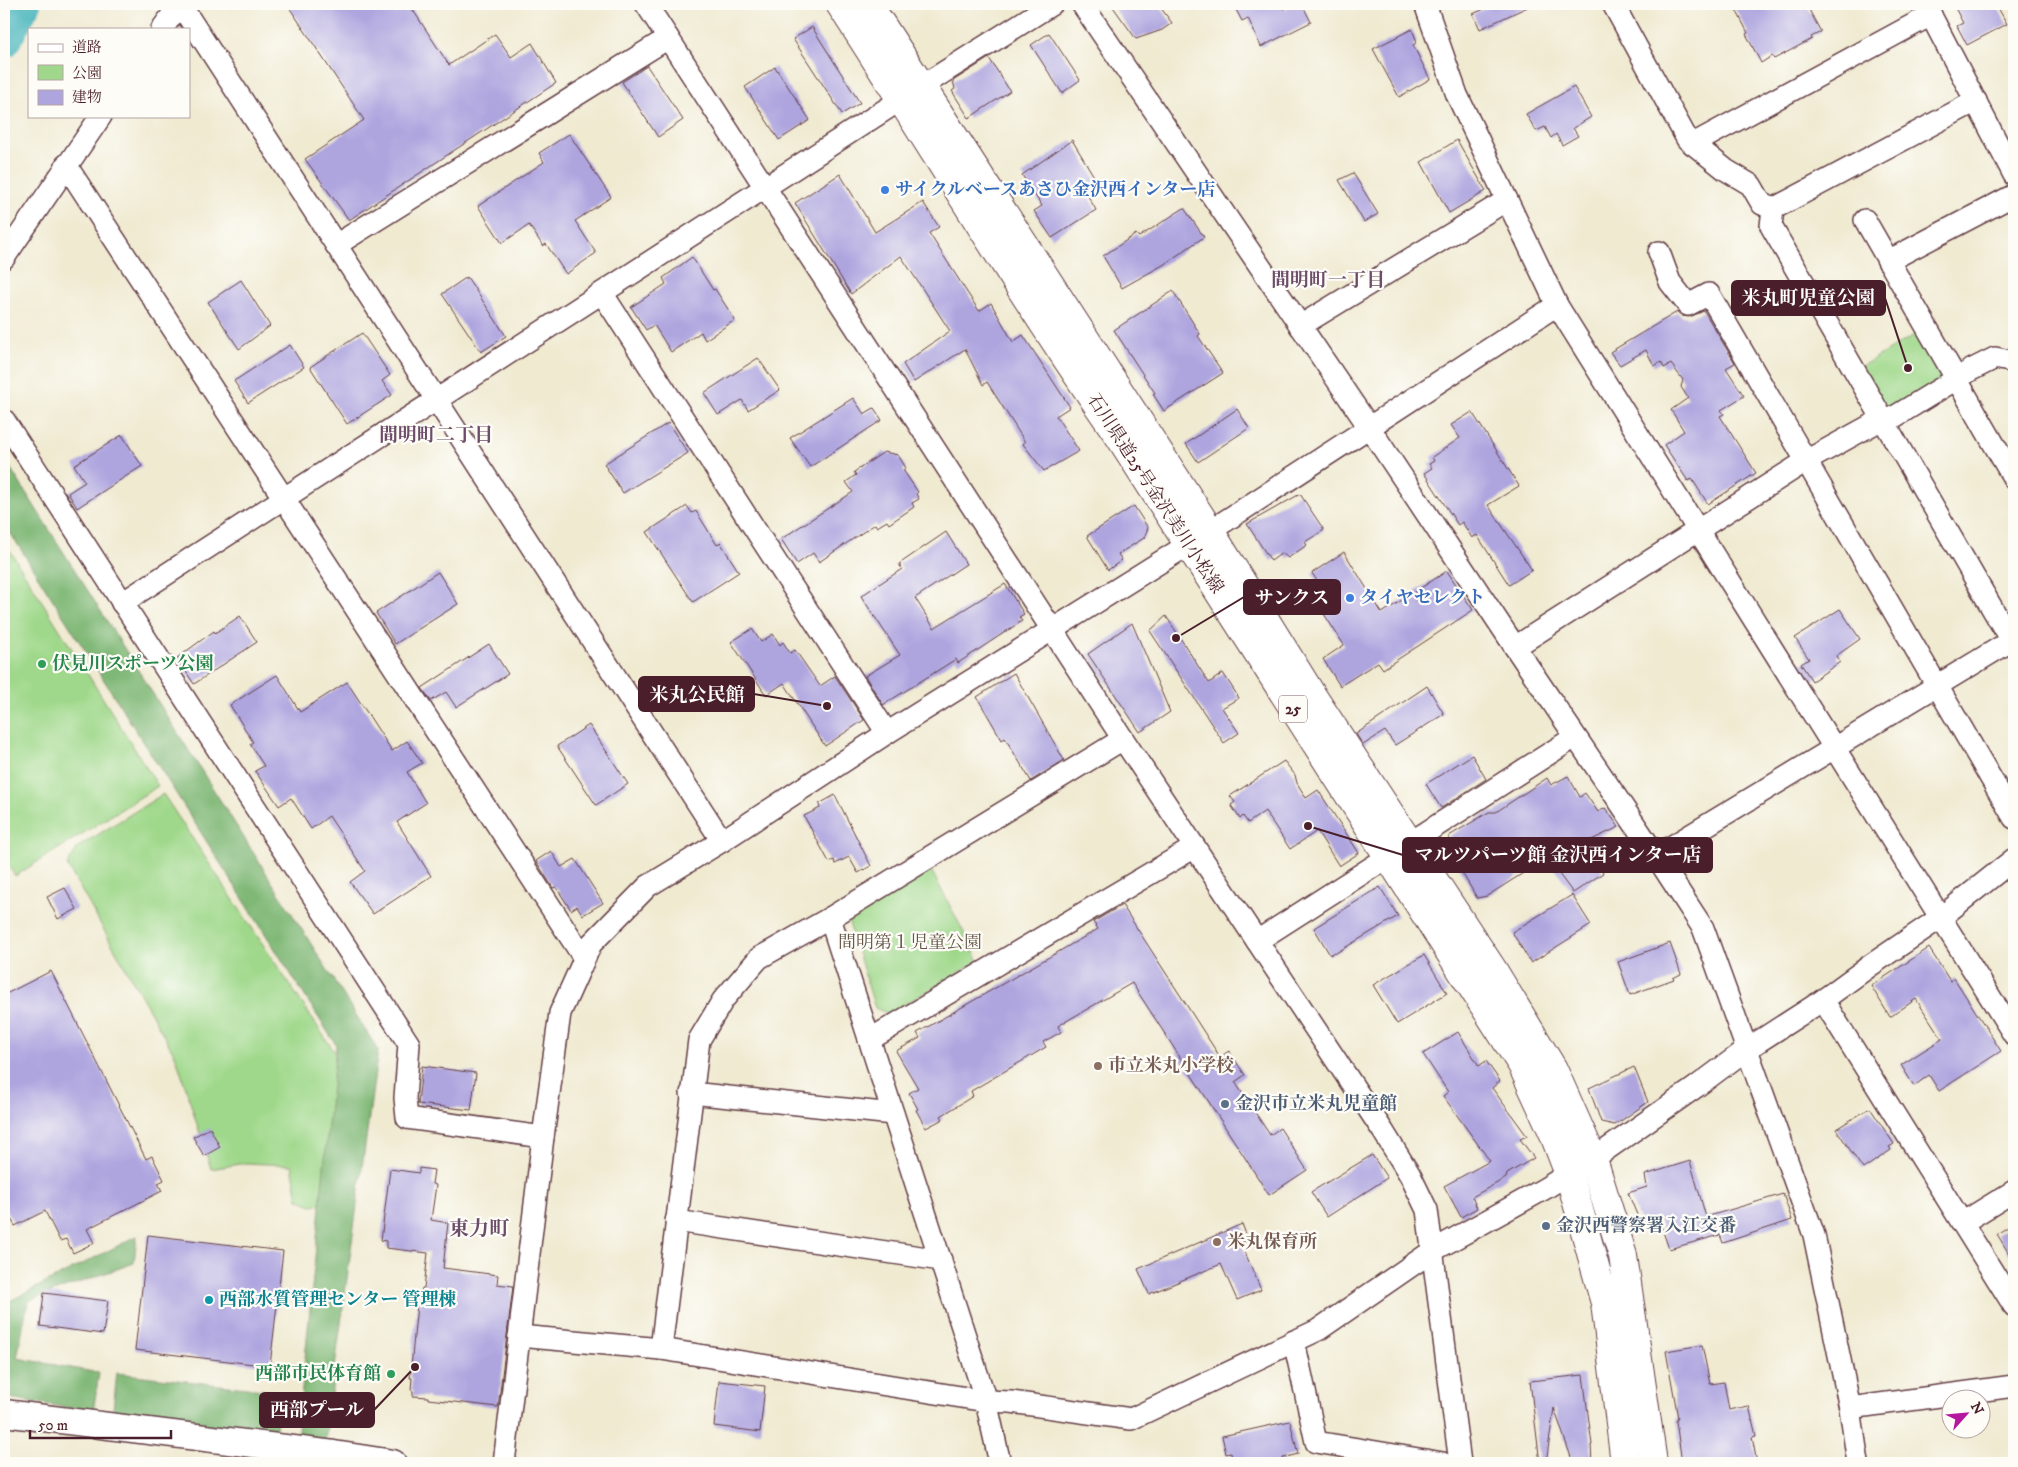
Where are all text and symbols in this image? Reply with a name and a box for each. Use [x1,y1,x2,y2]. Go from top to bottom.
legend [28,28,190,118]
text: 道路 [72,38,102,57]
text: 公園 [72,64,102,83]
text: 建物 [72,88,102,107]
place label: サイクルベースあさひ金沢西インター店 [895,179,1215,201]
marker: サイクルベースあさひ金沢西インター店 [879,184,891,196]
district label: 間明町一丁目 [1271,269,1385,292]
callout: 米丸町児童公園 [1732,281,1885,315]
text: 米丸町児童公園 [1741,287,1875,310]
street label: 石川県道25号金沢美川小松線 [1082,390,1228,598]
district label: 間明町二丁目 [379,424,493,447]
callout: サンクス [1244,580,1340,614]
text: サンクス [1255,587,1329,610]
place label: タイヤセレクト [1360,587,1485,609]
marker: タイヤセレクト [1344,592,1356,604]
place label: 伏見川スポーツ公園 [52,653,213,675]
marker: 伏見川スポーツ公園 [36,658,48,670]
callout: 米丸公民館 [639,677,754,711]
text: 米丸公民館 [649,684,745,707]
road number: 25 [1279,696,1307,722]
callout: マルツパーツ館 金沢西インター店 [1403,838,1712,872]
text: マルツパーツ館 金沢西インター店 [1414,844,1702,867]
park label: 間明第１児童公園 [838,932,982,954]
place label: 市立米丸小学校 [1108,1055,1234,1077]
marker: 市立米丸小学校 [1092,1060,1104,1072]
place label: 金沢市立米丸児童館 [1235,1093,1397,1115]
marker: 金沢市立米丸児童館 [1219,1098,1231,1110]
place label: 金沢西警察署入江交番 [1556,1215,1736,1237]
district label: 東力町 [449,1217,510,1242]
marker: 金沢西警察署入江交番 [1540,1220,1552,1232]
place label: 米丸保育所 [1227,1231,1317,1253]
marker: 米丸保育所 [1211,1236,1223,1248]
place label: 西部水質管理センター 管理棟 [219,1289,456,1311]
marker: 西部水質管理センター 管理棟 [203,1294,215,1306]
place label: 西部市民体育館 [255,1363,381,1385]
marker: 西部市民体育館 [385,1368,397,1380]
north arrow [1940,1390,1990,1440]
callout: 西部プール [260,1393,374,1427]
text: 西部プール [270,1399,364,1422]
text: N [1966,1399,1988,1418]
scale bar [30,1407,171,1439]
text: 50 m [38,1416,68,1435]

